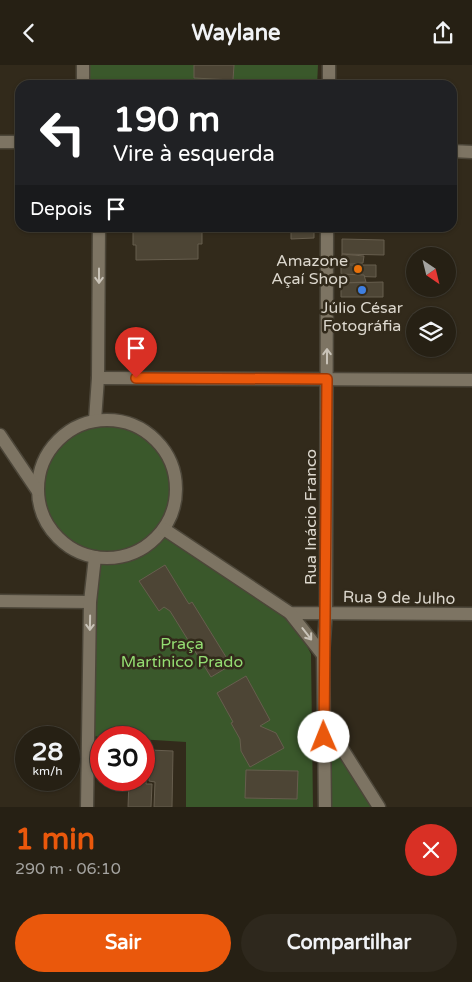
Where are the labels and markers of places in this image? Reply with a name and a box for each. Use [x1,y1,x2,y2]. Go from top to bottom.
place label: Amazone Açaí Shop [271,251,348,289]
marker: Amazone Açaí Shop [352,263,364,275]
marker: Júlio César Fotográfia [356,284,368,296]
place label: Júlio César Fotográfia [321,298,404,336]
pin [115,327,157,378]

